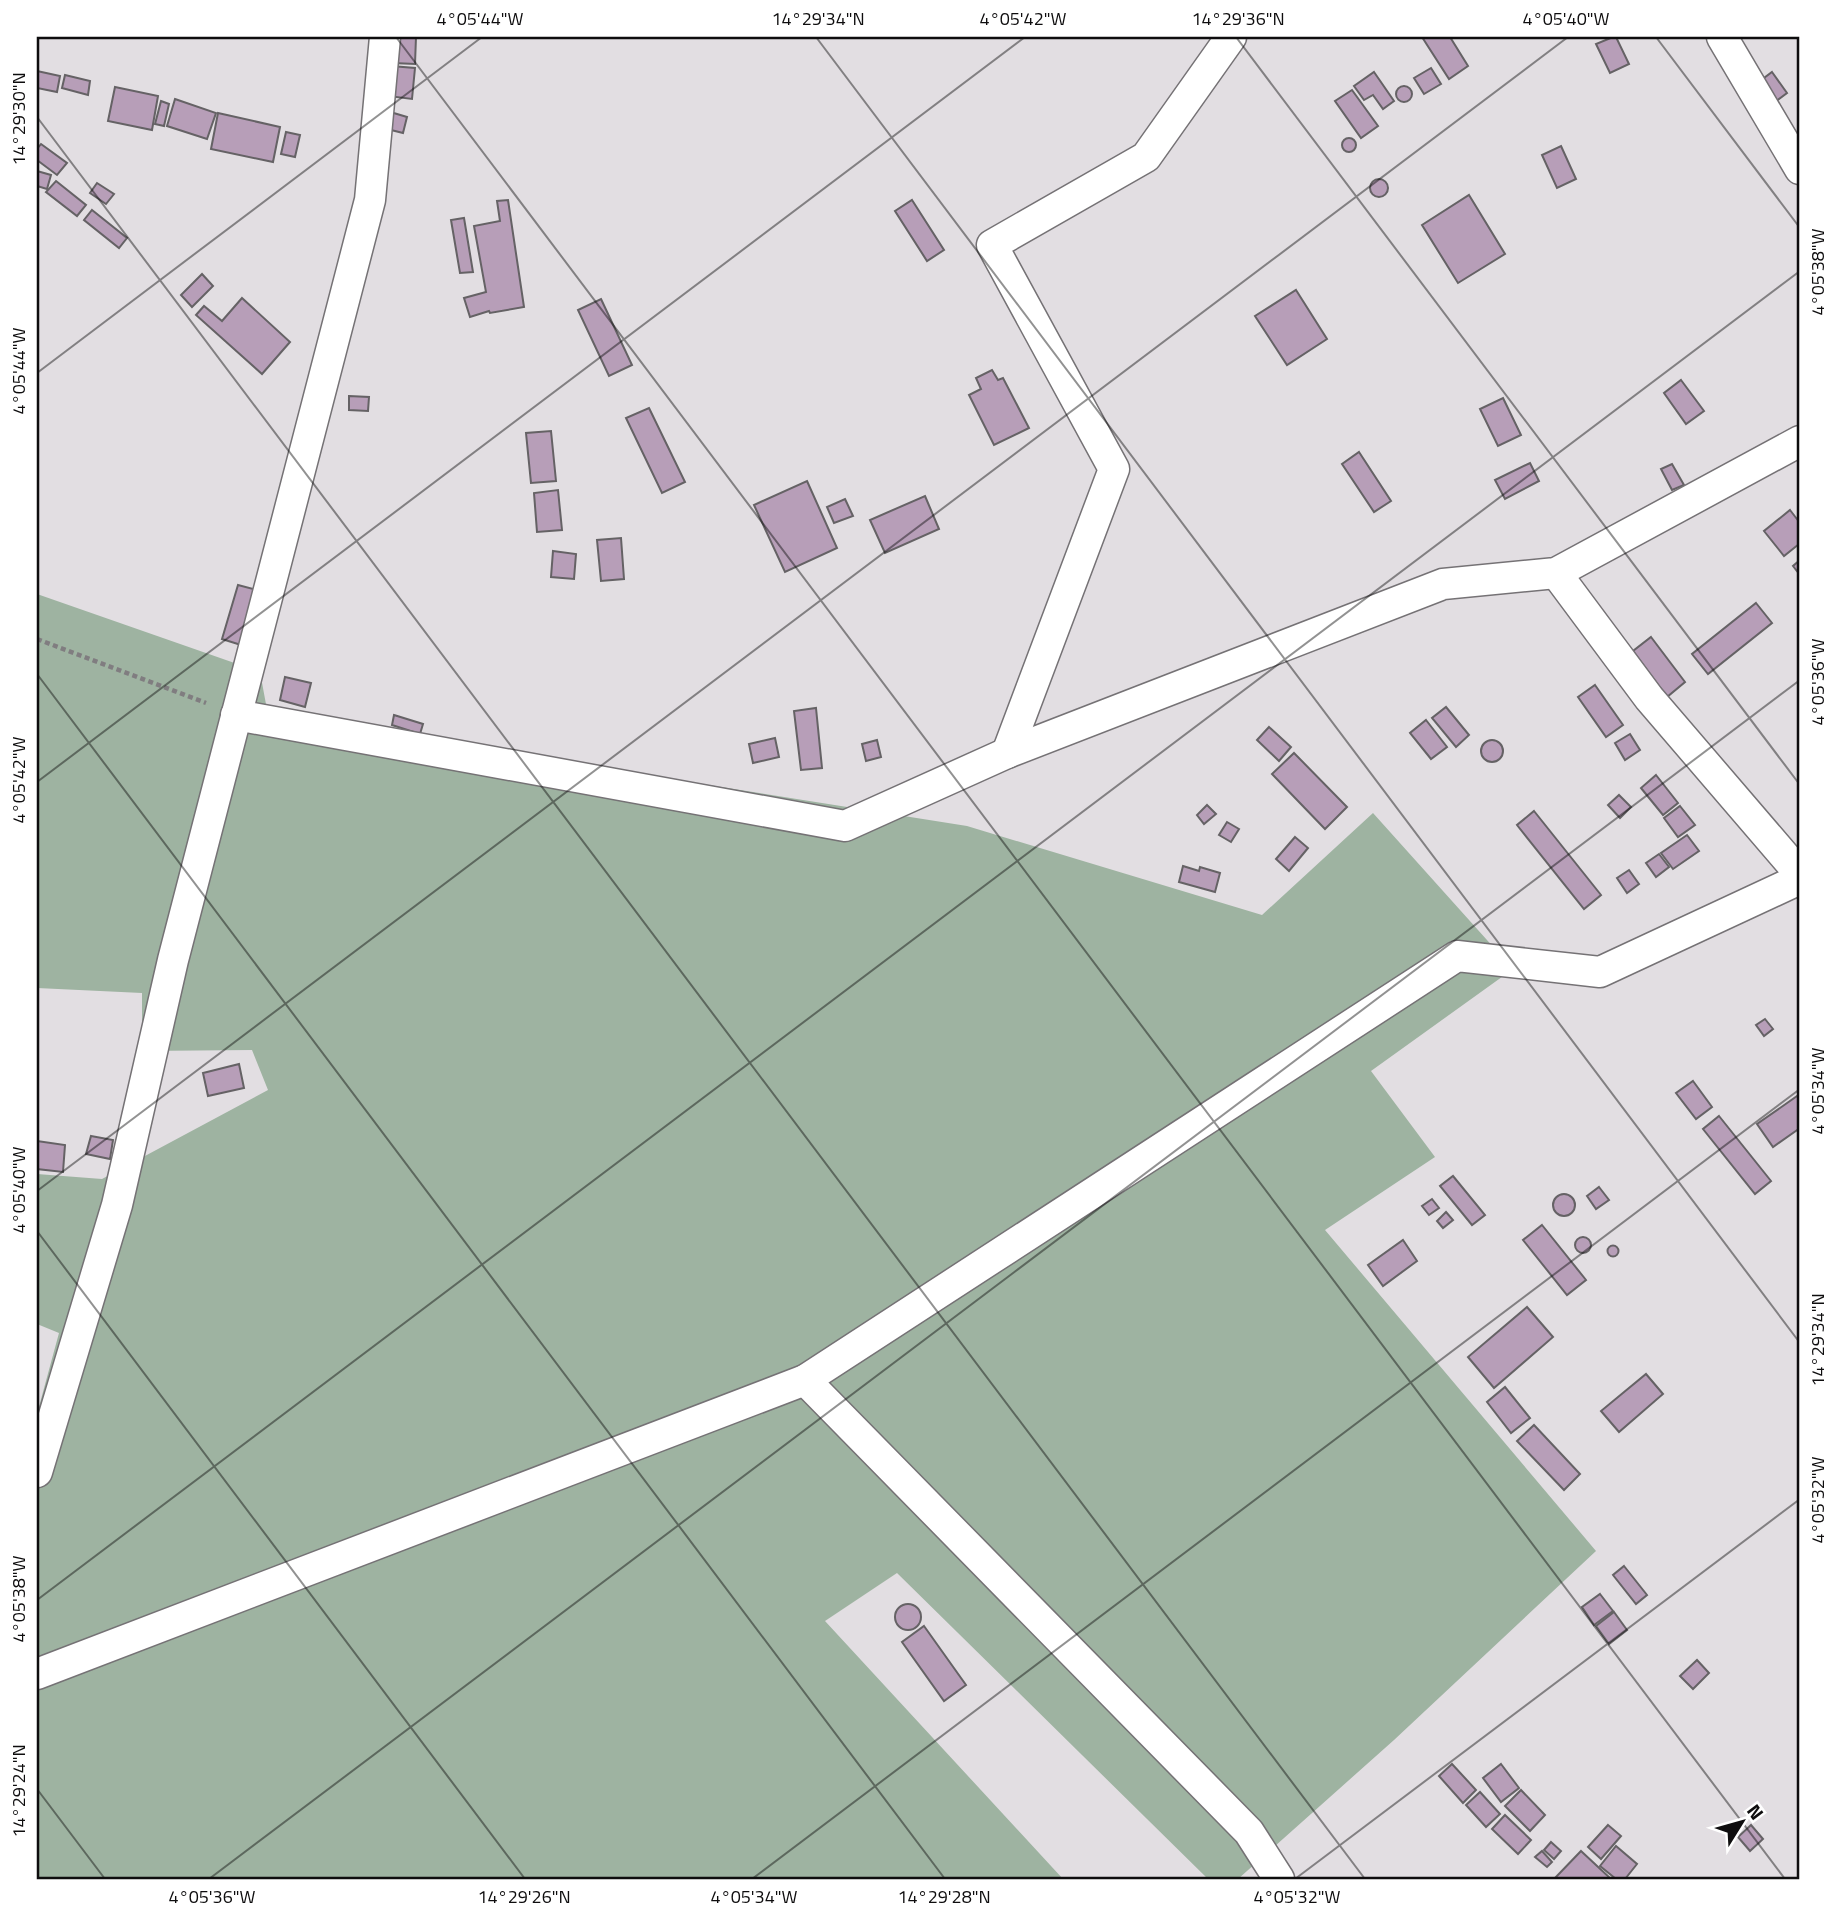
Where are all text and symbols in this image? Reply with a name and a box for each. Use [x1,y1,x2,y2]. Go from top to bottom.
text: 4°05'44"W [437,5,523,32]
text: 14°29'34"N [771,5,865,32]
text: 4°05'42"W [980,5,1066,32]
text: 14°29'36"N [1191,5,1285,32]
text: 4°05'40"W [1523,5,1609,32]
text: 14°29'30"N [5,72,32,166]
text: 4°05'38"W [1804,229,1831,315]
text: 4°05'44"W [5,328,32,414]
text: 4°05'36"W [1804,639,1831,725]
text: 4°05'42"W [5,737,32,823]
text: 4°05'34"W [1804,1048,1831,1134]
text: 4°05'40"W [5,1147,32,1233]
text: 14°29'34"N [1804,1293,1831,1387]
text: 4°05'32"W [1804,1457,1831,1543]
text: 4°05'38"W [5,1556,32,1642]
text: 14°29'24"N [5,1744,32,1838]
north arrow [1708,1786,1778,1856]
text: N [1740,1797,1772,1825]
text: 4°05'36"W [169,1883,255,1910]
text: 14°29'26"N [477,1883,571,1910]
text: 4°05'34"W [711,1883,797,1910]
text: 14°29'28"N [897,1883,991,1910]
text: 4°05'32"W [1254,1883,1340,1910]

